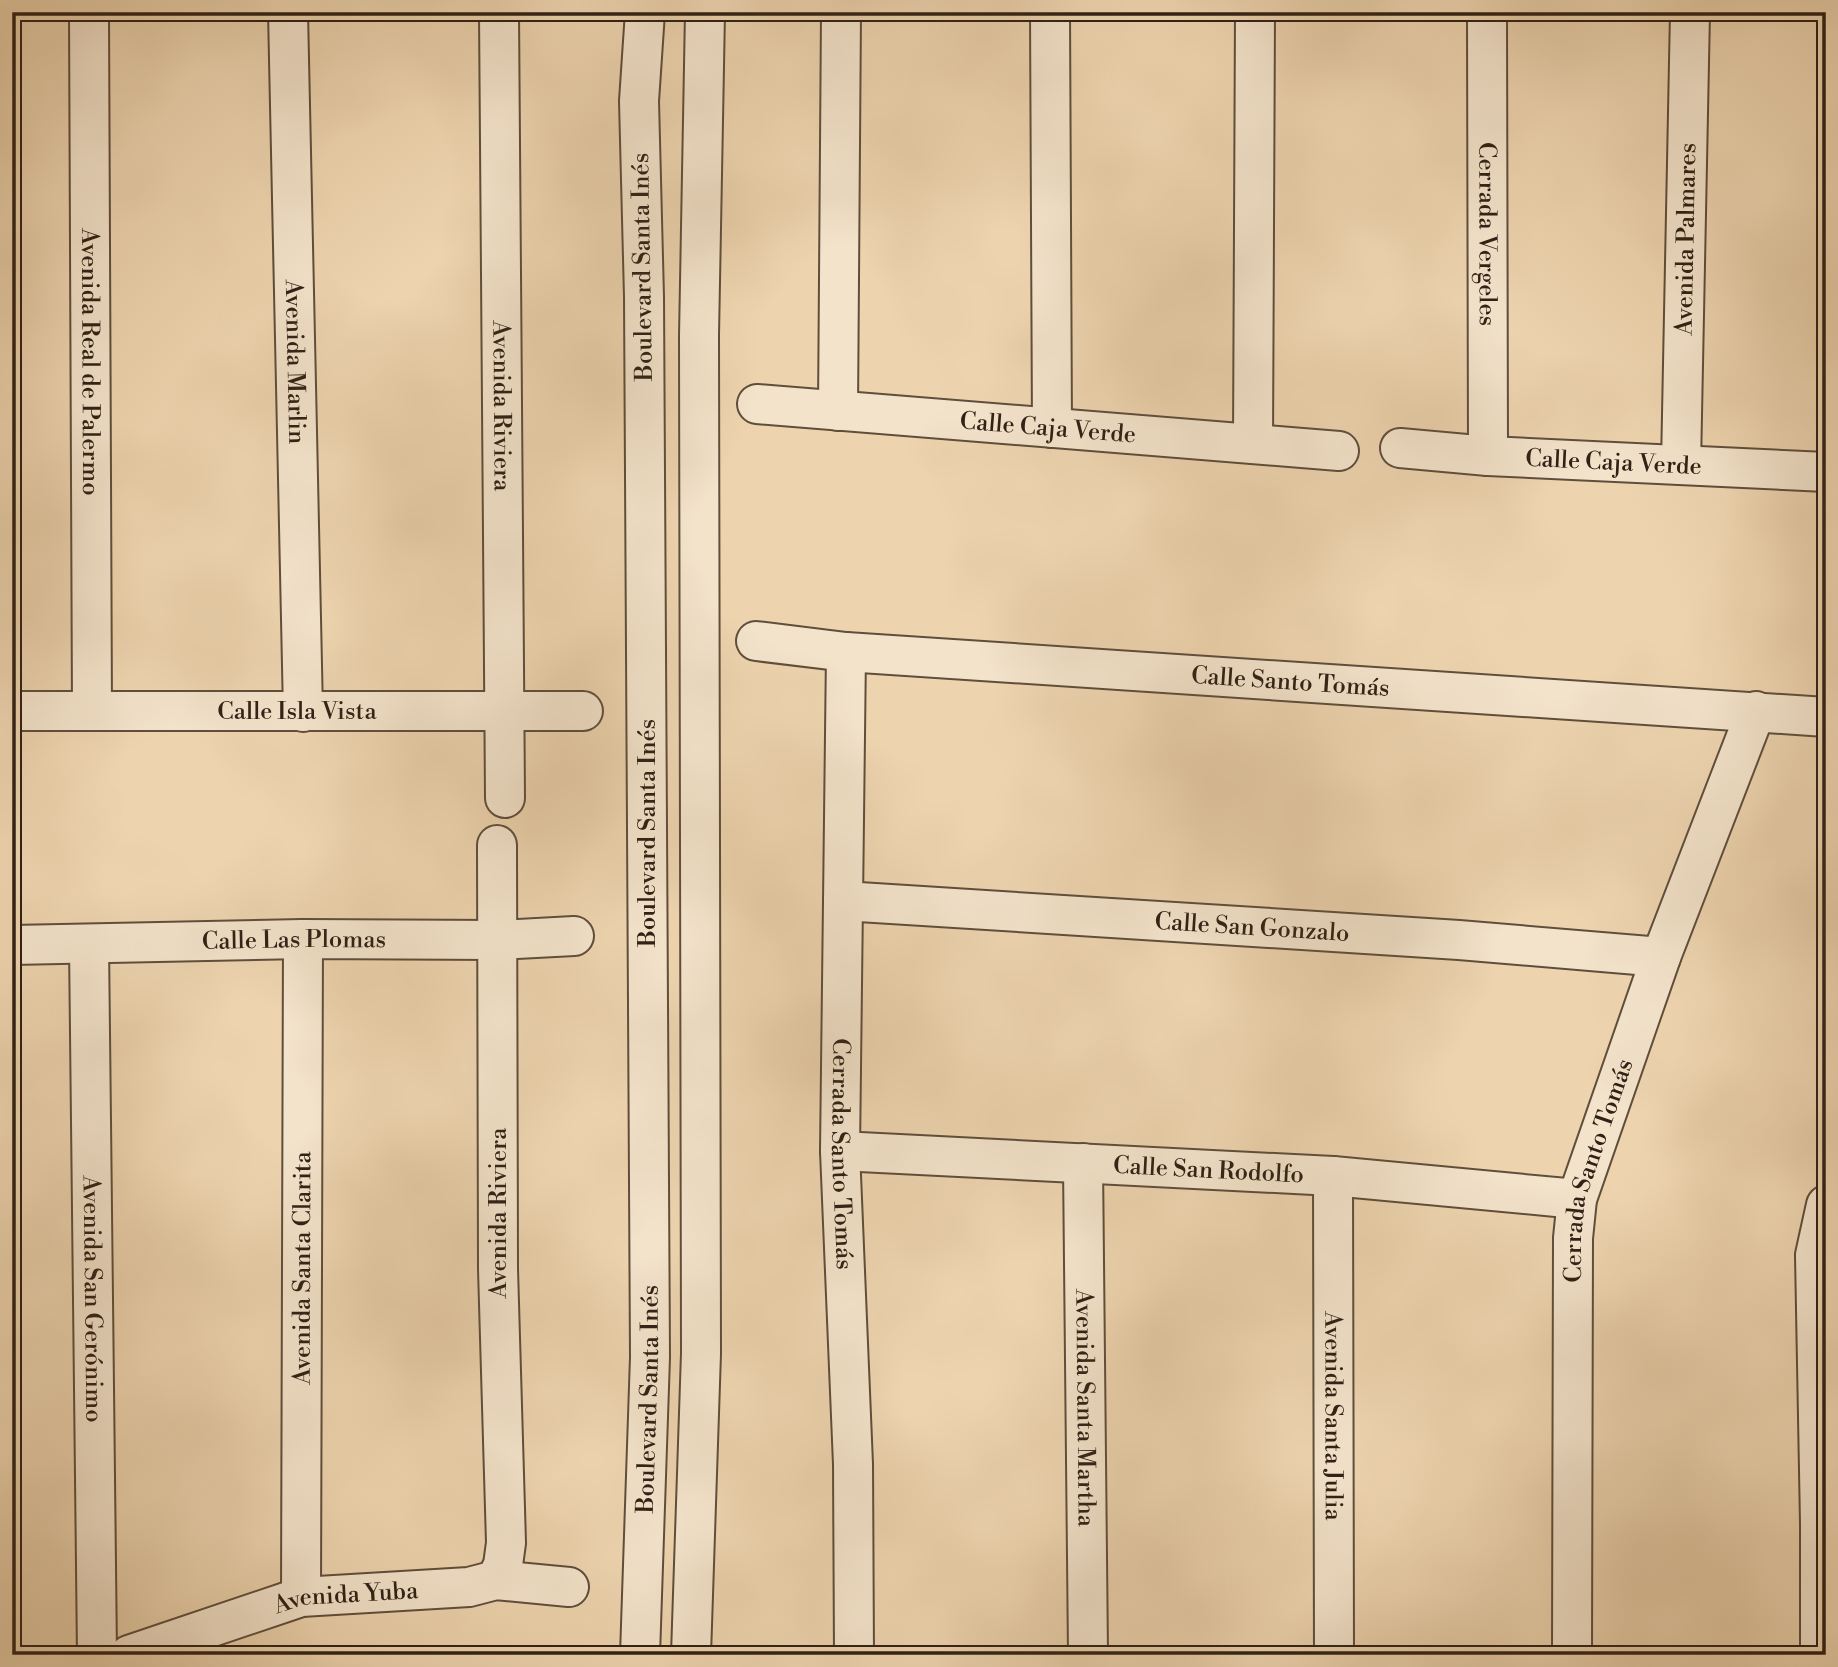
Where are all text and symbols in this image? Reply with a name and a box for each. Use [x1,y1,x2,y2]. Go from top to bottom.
street label: Cerrada Vergeles [1471,142,1502,326]
street label: Avenida Palmares [1670,143,1703,337]
street label: Boulevard Santa Inés [626,153,660,382]
street label: Avenida Real de Palermo [74,227,105,496]
street label: Avenida Marlin [278,278,311,445]
street label: Avenida Riviera [485,319,517,492]
street label: Calle Caja Verde [959,406,1137,451]
street label: Calle Caja Verde [1525,444,1702,482]
street label: Calle Santo Tomás [1190,661,1390,704]
street label: Calle Isla Vista [217,697,377,727]
street label: Boulevard Santa Inés [633,719,663,948]
street label: Calle San Gonzalo [1154,907,1350,949]
street label: Calle Las Plomas [202,925,386,957]
street label: Cerrada Santo Tomás [824,1038,859,1270]
street label: Cerrada Santo Tomás [1559,1055,1640,1283]
street label: Avenida Riviera [484,1127,514,1299]
street label: Avenida Santa Clarita [288,1150,318,1386]
street label: Calle San Rodolfo [1112,1151,1305,1191]
street label: Avenida San Gerónimo [76,1174,108,1423]
street label: Boulevard Santa Inés [631,1285,666,1515]
street label: Avenida Santa Martha [1068,1288,1101,1528]
street label: Avenida Santa Julia [1317,1310,1348,1522]
street label: Avenida Yuba [269,1576,420,1622]

